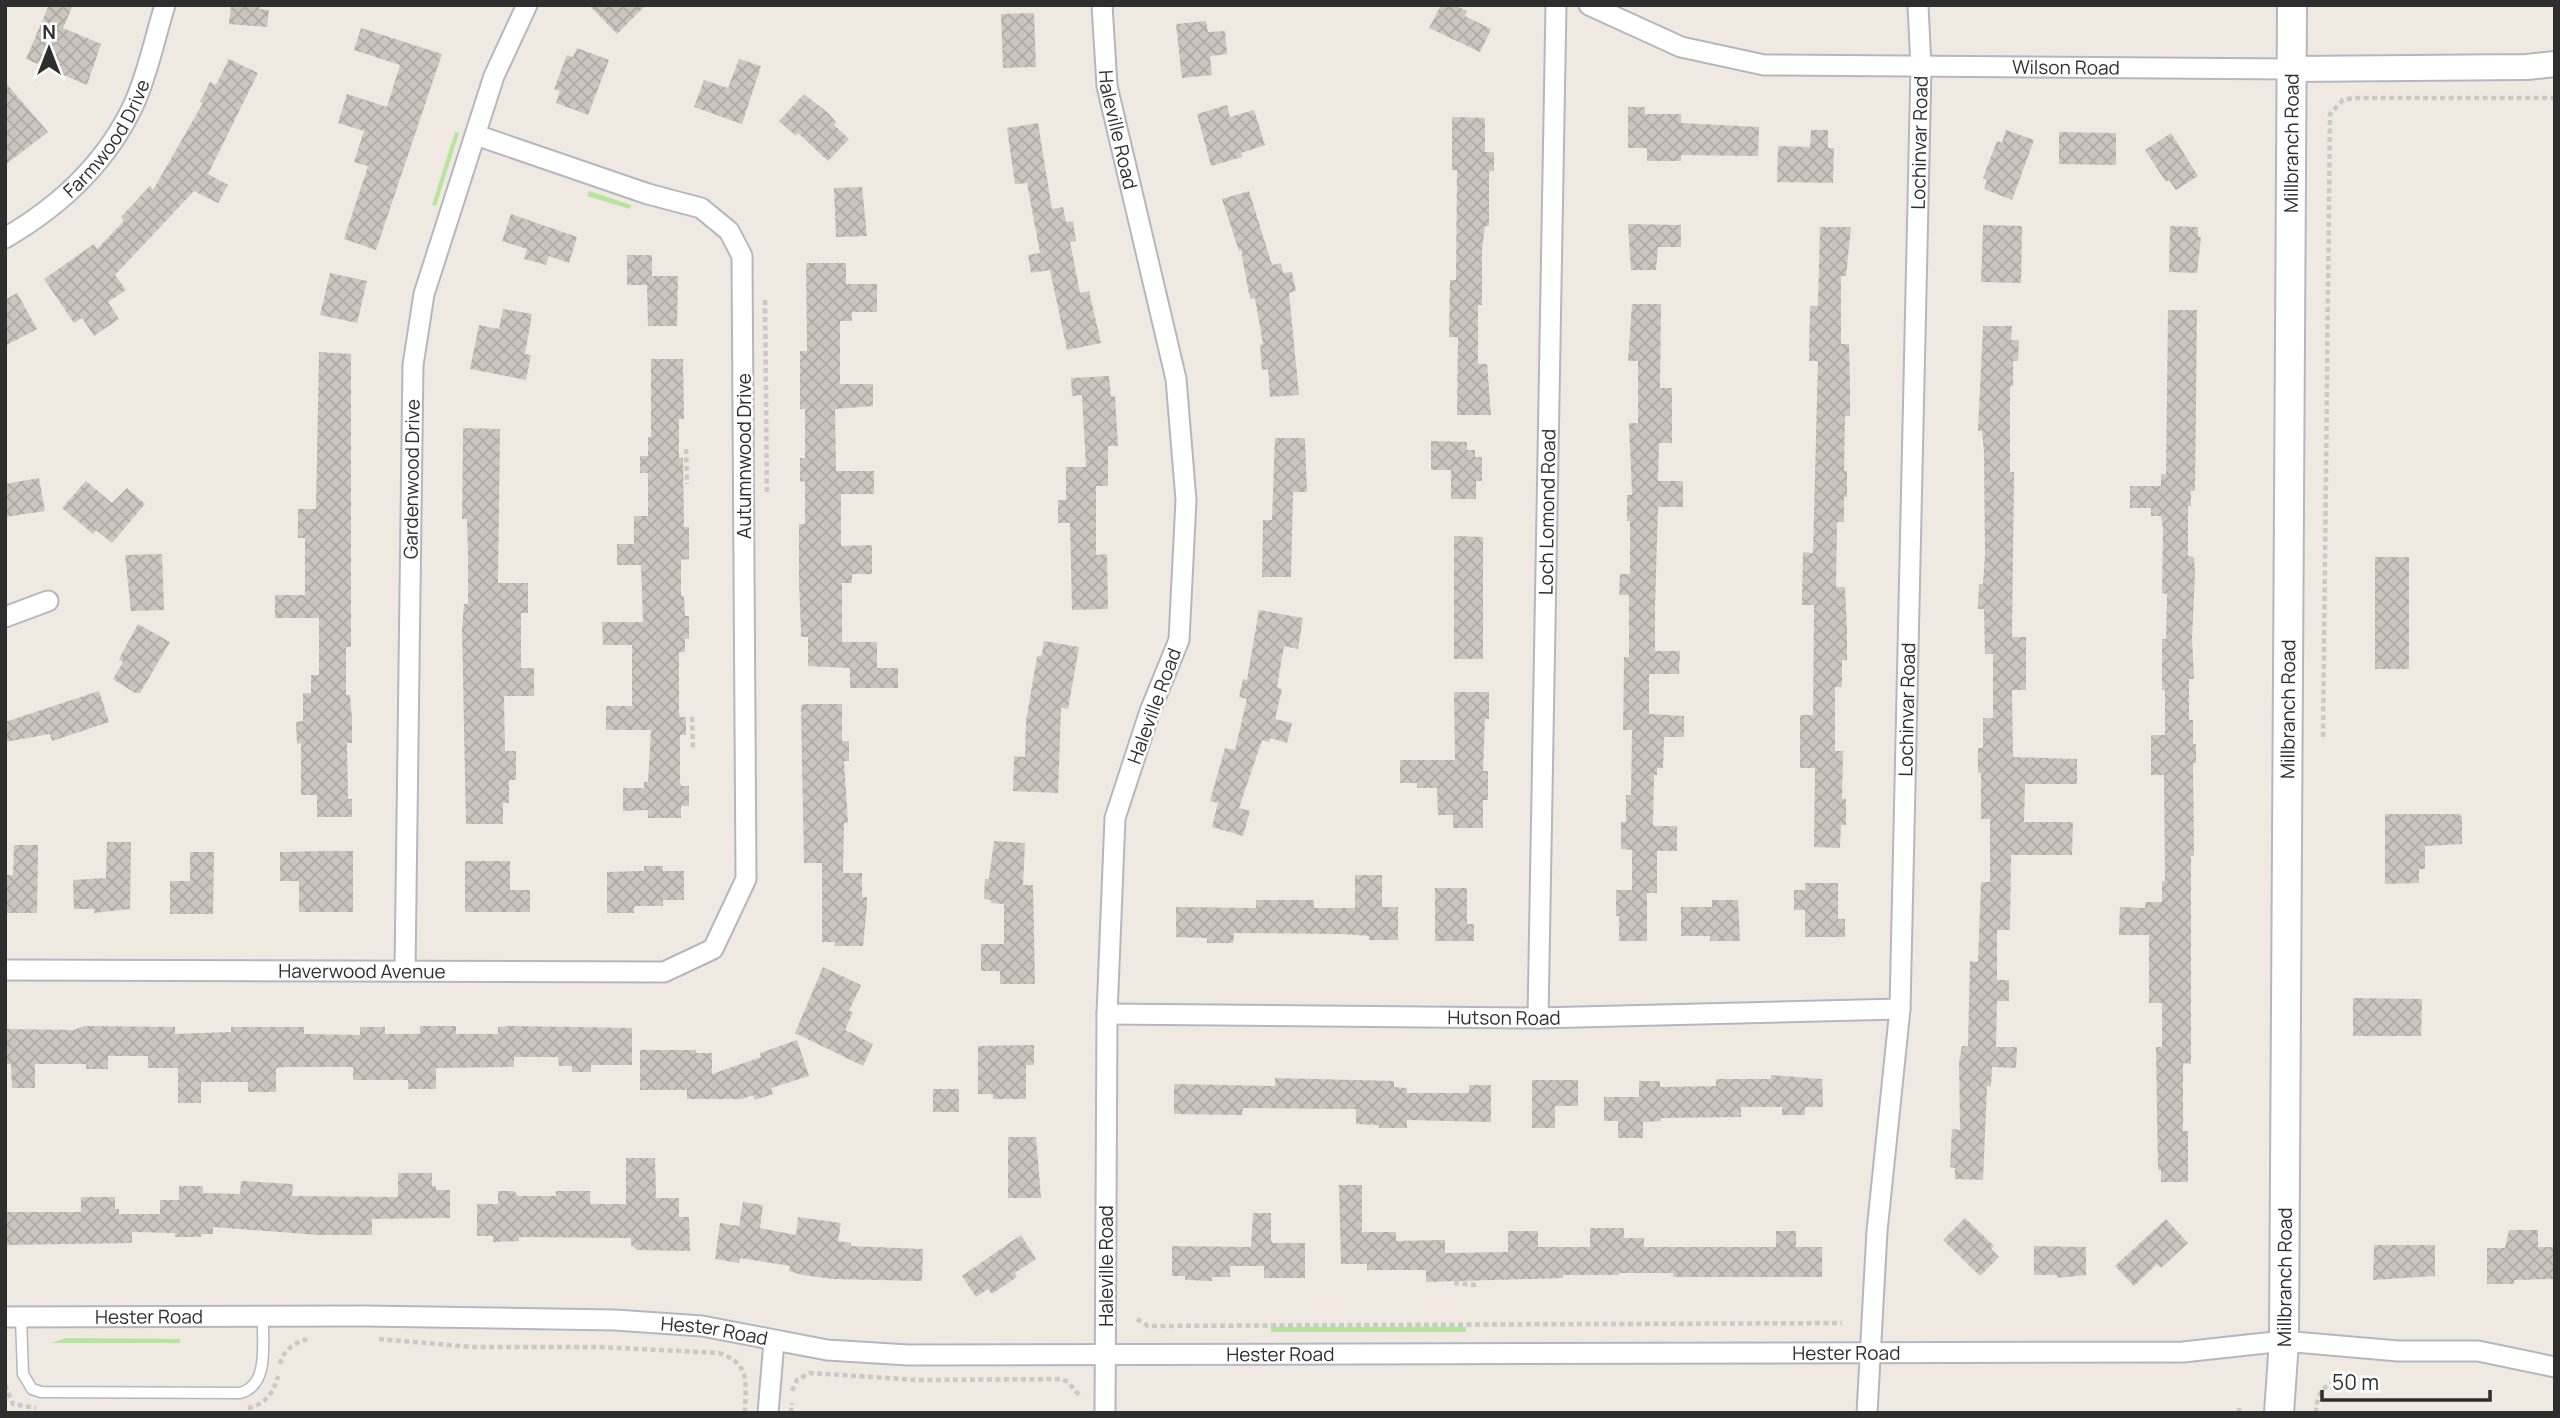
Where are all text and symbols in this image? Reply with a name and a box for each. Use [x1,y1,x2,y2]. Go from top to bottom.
north arrow [14,14,84,84]
text: N [42,19,56,45]
street label: Wilson Road [2012,54,2120,81]
street label: Haleville Road [1093,69,1144,192]
street label: Millbranch Road [2278,73,2305,213]
street label: Lochinvar Road [1905,75,1934,210]
street label: Farmwood Drive [57,76,156,203]
street label: Autumnwood Drive [731,373,757,539]
street label: Gardenwood Drive [397,399,426,559]
street label: Loch Lomond Road [1533,429,1561,595]
street label: Millbranch Road [2274,639,2301,779]
street label: Lochinvar Road [1892,642,1921,777]
street label: Haleville Road [1121,644,1187,768]
street label: Haverwood Avenue [278,958,446,984]
street label: Hutson Road [1447,1004,1561,1031]
street label: Haleville Road [1093,1205,1119,1327]
street label: Millbranch Road [2271,1207,2298,1347]
street label: Hester Road [95,1303,203,1330]
street label: Hester Road [660,1310,770,1351]
street label: Hester Road [1792,1340,1900,1366]
street label: Hester Road [1226,1341,1334,1367]
scale bar [2322,1358,2490,1402]
text: 50 m [2332,1368,2379,1396]

